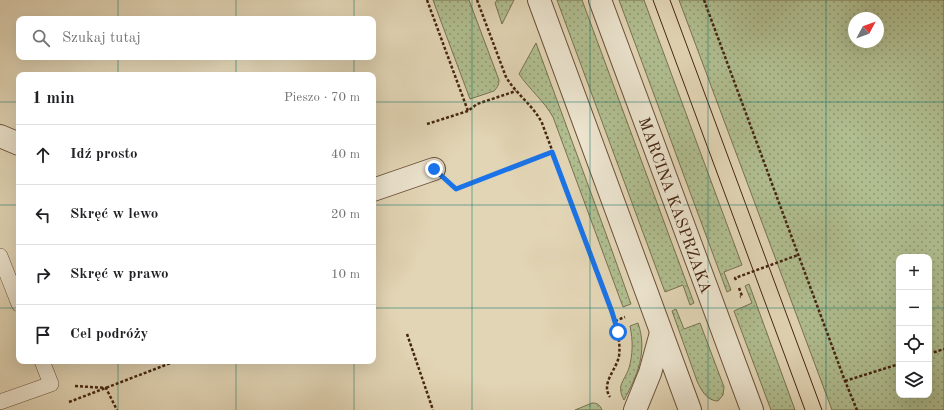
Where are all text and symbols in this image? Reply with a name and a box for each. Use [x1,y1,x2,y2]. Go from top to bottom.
north arrow [848,12,884,48]
search box [16,16,376,60]
icon: search [30,27,52,49]
text: Szukaj tutaj [62,31,141,46]
text: 1 min [32,90,75,107]
text: Pieszo · 70 m [284,91,360,104]
street label: MARCINA KASPRZAKA [635,115,713,296]
icon: ahead [32,144,54,166]
text: Idź prosto [70,147,137,162]
text: 40 m [331,148,360,161]
route end [425,160,443,178]
icon: left [32,204,54,226]
text: Skręć w lewo [70,207,158,222]
text: 20 m [331,208,360,221]
map controls [896,254,932,398]
button: + [896,254,932,290]
icon: right [32,264,54,286]
text: Skręć w prawo [70,267,169,282]
text: 10 m [331,268,360,281]
button: − [896,290,932,326]
route start [609,323,627,341]
icon: arrive [32,324,54,346]
button: locate [896,326,932,362]
text: Cel podróży [70,327,148,342]
button: layers [896,362,932,398]

